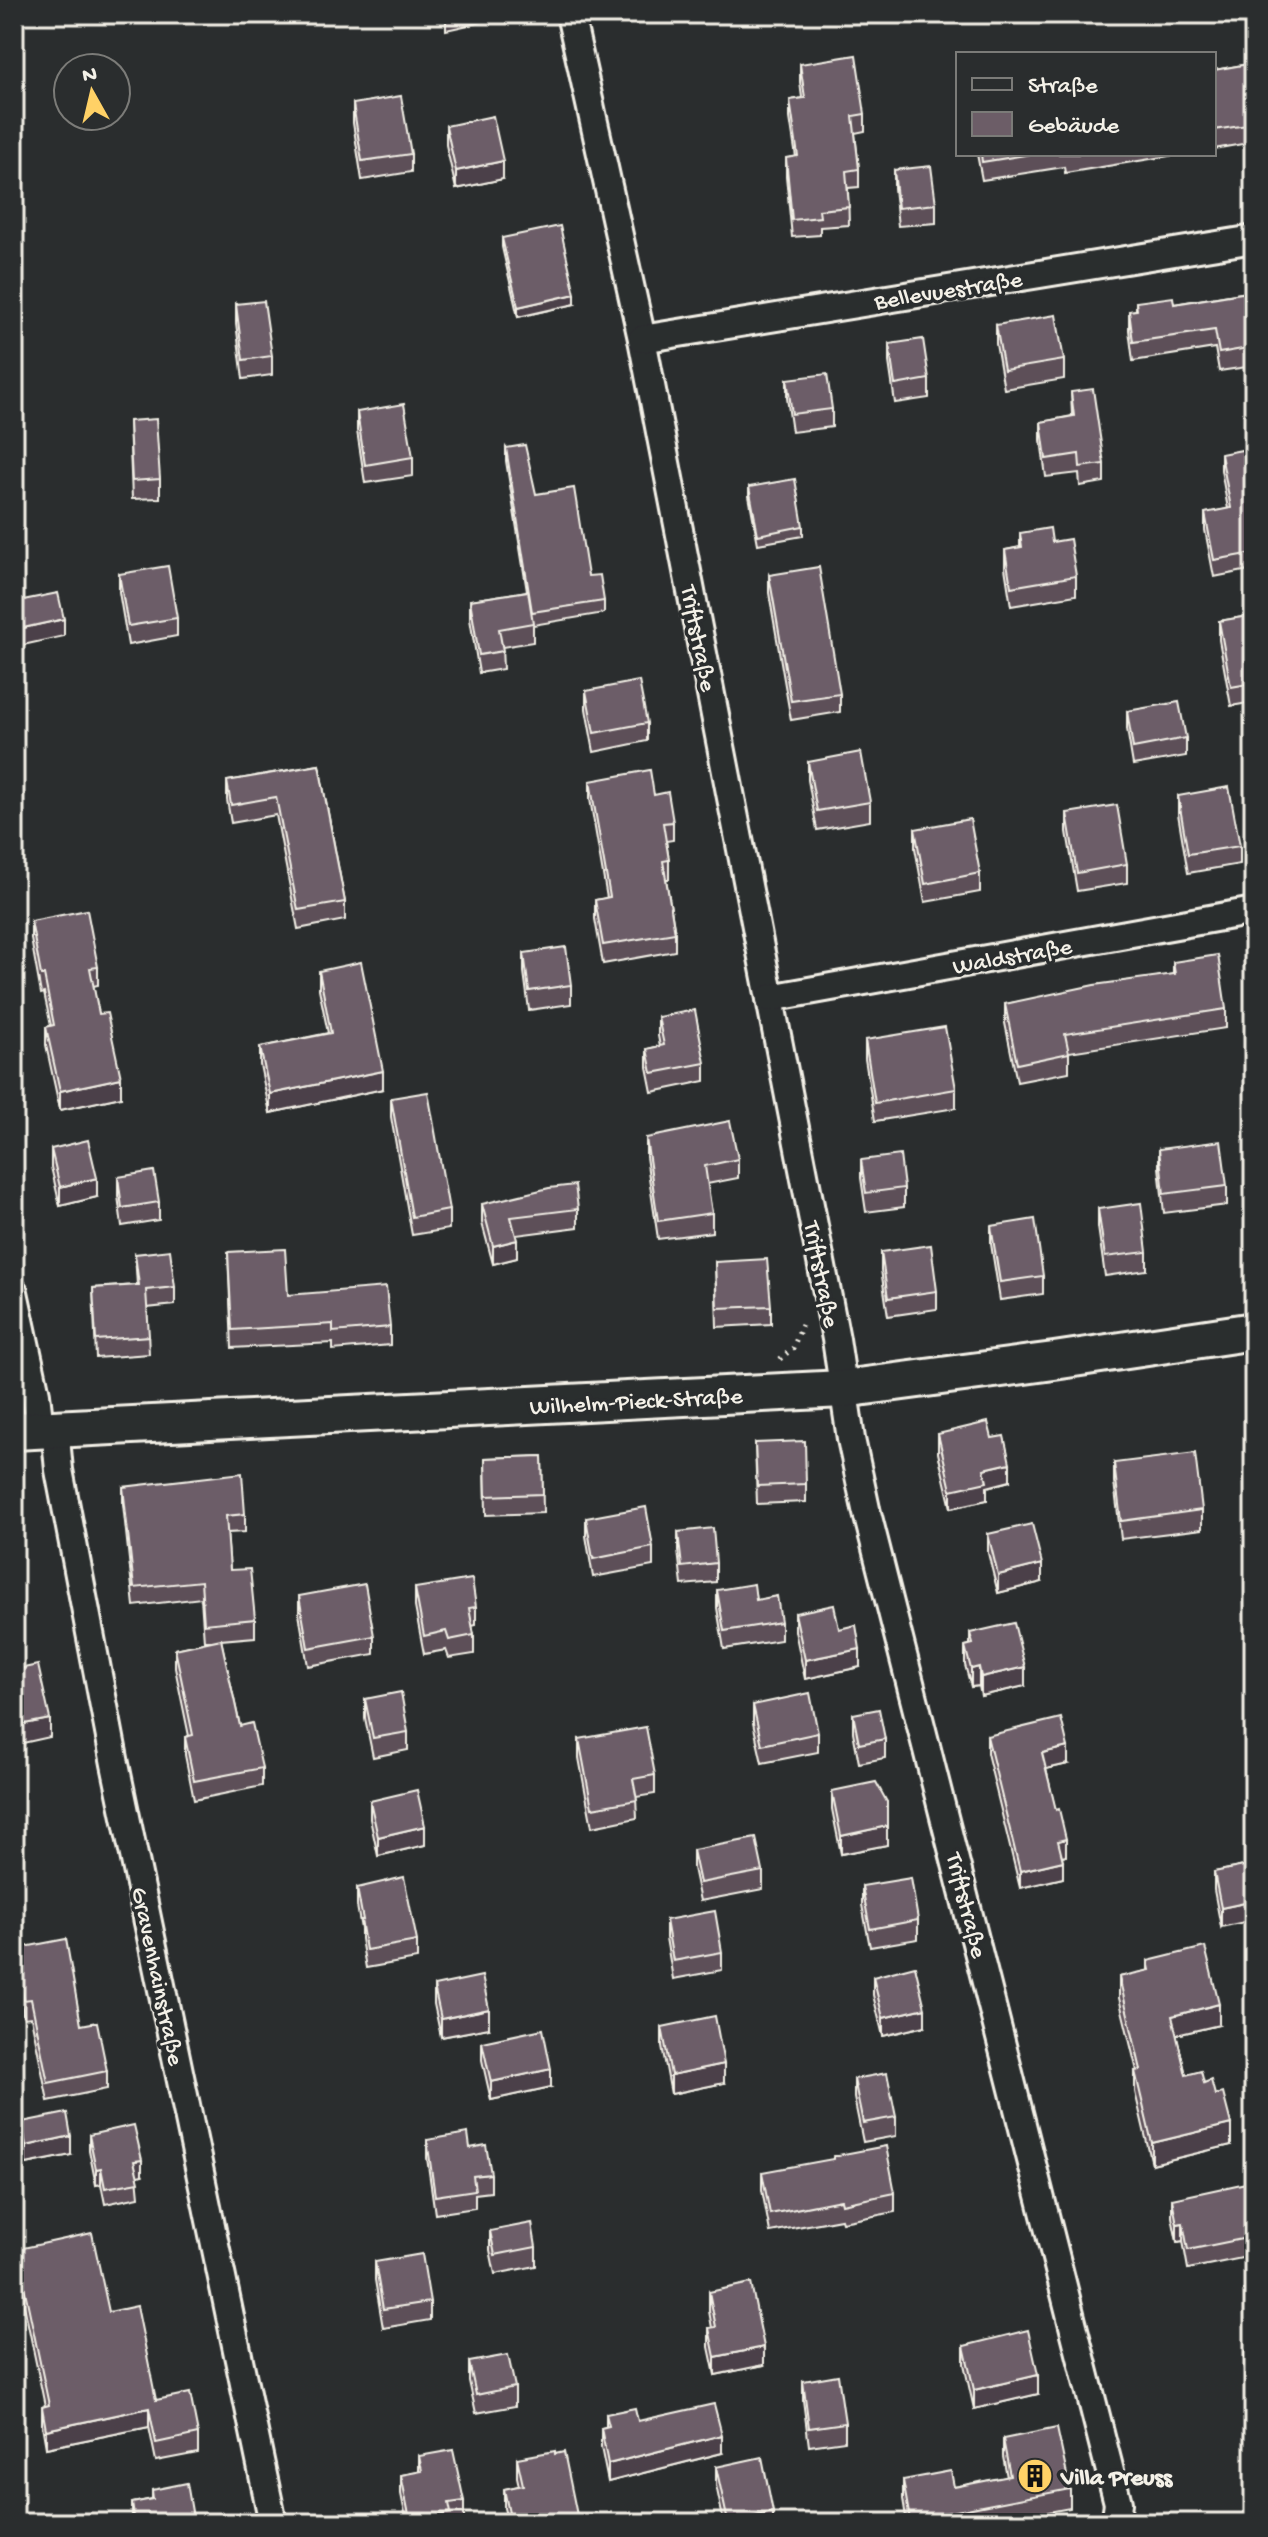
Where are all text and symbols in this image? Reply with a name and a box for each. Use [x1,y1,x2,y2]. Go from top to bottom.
north arrow [52,52,132,132]
legend [956,52,1216,156]
text: N [81,62,99,90]
text: Straße [1028,73,1098,102]
text: Gebäude [1028,113,1120,142]
street label: Bellevuestraße [872,266,1025,319]
street label: Triftstraße [672,581,721,695]
street label: Waldstraße [951,934,1075,983]
street label: Triftstraße [795,1217,844,1331]
street label: Wilhelm-Pieck-Straße [529,1383,744,1424]
street label: Triftstraße [937,1848,992,1962]
street label: Gravenhainstraße [123,1885,189,2069]
building icon: Villa Preuss [1016,2457,1054,2495]
place label: Villa Preuss [1060,2465,1173,2494]

